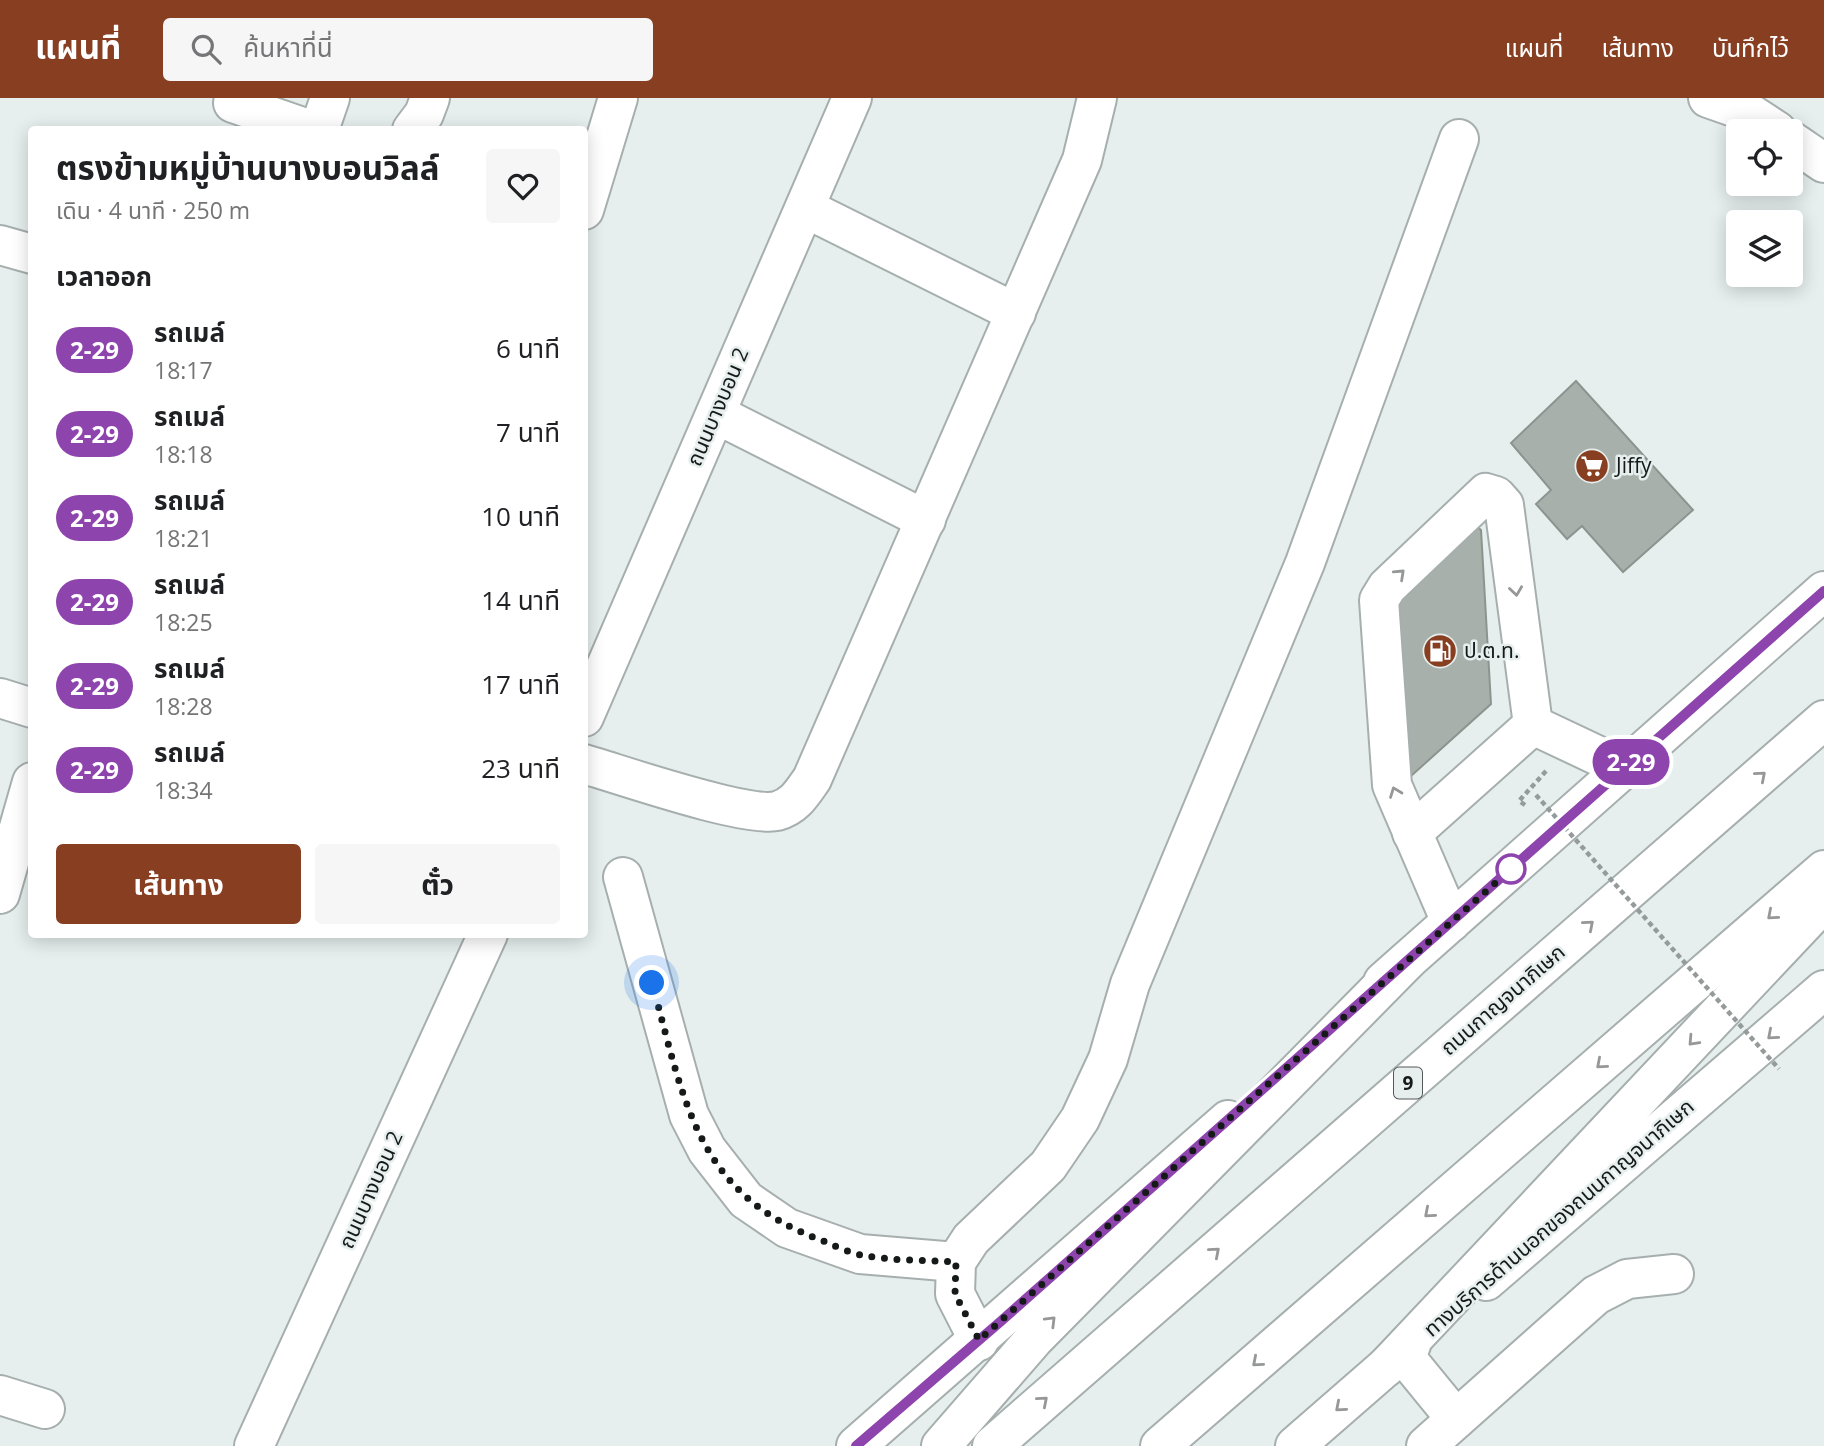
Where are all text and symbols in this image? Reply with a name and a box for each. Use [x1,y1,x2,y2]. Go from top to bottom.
search box [163,18,653,81]
text: แผนที่ [35,24,121,69]
text: ค้นหาที่นี่ [243,29,333,65]
icon: search [187,30,225,68]
text: แผนที่ [1505,31,1563,64]
text: เส้นทาง [1601,31,1674,64]
text: บันทึกไว้ [1712,31,1789,64]
map controls [1726,119,1803,287]
button: locate [1726,119,1803,196]
text: ตรงข้ามหมู่บ้านบางบอนวิลล์ [56,145,440,190]
button: heart [486,149,560,223]
text: เดิน · 4 นาที · 250 m [56,194,250,226]
button: layers [1726,210,1803,287]
text: เวลาออก [56,258,152,294]
text: รถเมล์ [154,314,225,350]
text: 6 นาที [496,330,560,366]
text: 2-29 [70,333,119,366]
street label: ถนนบางบอน 2 [680,343,755,470]
text: 18:17 [154,354,213,386]
text: รถเมล์ [154,398,225,434]
text: 7 นาที [496,414,560,450]
text: 2-29 [70,417,119,450]
text: 18:18 [154,438,213,470]
supermarket icon: Jiffy [1573,447,1611,485]
place label: Jiffy [1614,451,1652,479]
text: รถเมล์ [154,482,225,518]
text: 10 นาที [481,498,560,534]
text: 2-29 [70,501,119,534]
text: 18:21 [154,522,213,554]
text: รถเมล์ [154,566,225,602]
one-way arrow [1392,570,1405,582]
text: 14 นาที [481,582,560,618]
text: 2-29 [70,585,119,618]
one-way arrow [1508,585,1523,597]
text: 18:25 [154,606,213,638]
fuel station icon: ป.ต.ท. [1421,632,1459,670]
place label: ป.ต.ท. [1464,636,1519,664]
text: รถเมล์ [154,650,225,686]
text: 17 นาที [481,666,560,702]
text: 2-29 [70,669,119,702]
text: 18:28 [154,690,213,722]
text: รถเมล์ [154,734,225,770]
line badge: 2-29 [1582,739,1680,785]
text: 2-29 [1607,745,1655,778]
text: 23 นาที [481,750,560,786]
text: 2-29 [70,753,119,786]
one-way arrow [1753,771,1766,784]
text: 18:34 [154,774,213,806]
one-way arrow [1390,787,1404,799]
button: เส้นทาง [56,844,301,924]
button: ตั๋ว [315,844,560,924]
unlabelled marker [1496,854,1526,884]
one-way arrow [1768,907,1781,919]
one-way arrow [1581,921,1594,933]
street label: ถนนกาญจนาภิเษก [1434,938,1570,1061]
your location [634,965,669,1000]
one-way arrow [1768,1027,1781,1039]
one-way arrow [1689,1033,1702,1046]
one-way arrow [1596,1056,1609,1068]
road number: 9 [1394,1068,1422,1099]
street label: ทางบริการด้านนอกของถนนกาญจนาภิเษก [1417,1092,1699,1342]
street label: ถนนบางบอน 2 [332,1126,408,1253]
one-way arrow [1424,1205,1437,1217]
one-way arrow [1207,1248,1220,1260]
one-way arrow [1043,1317,1055,1329]
one-way arrow [1252,1354,1265,1366]
one-way arrow [1035,1397,1048,1409]
one-way arrow [1335,1399,1348,1411]

